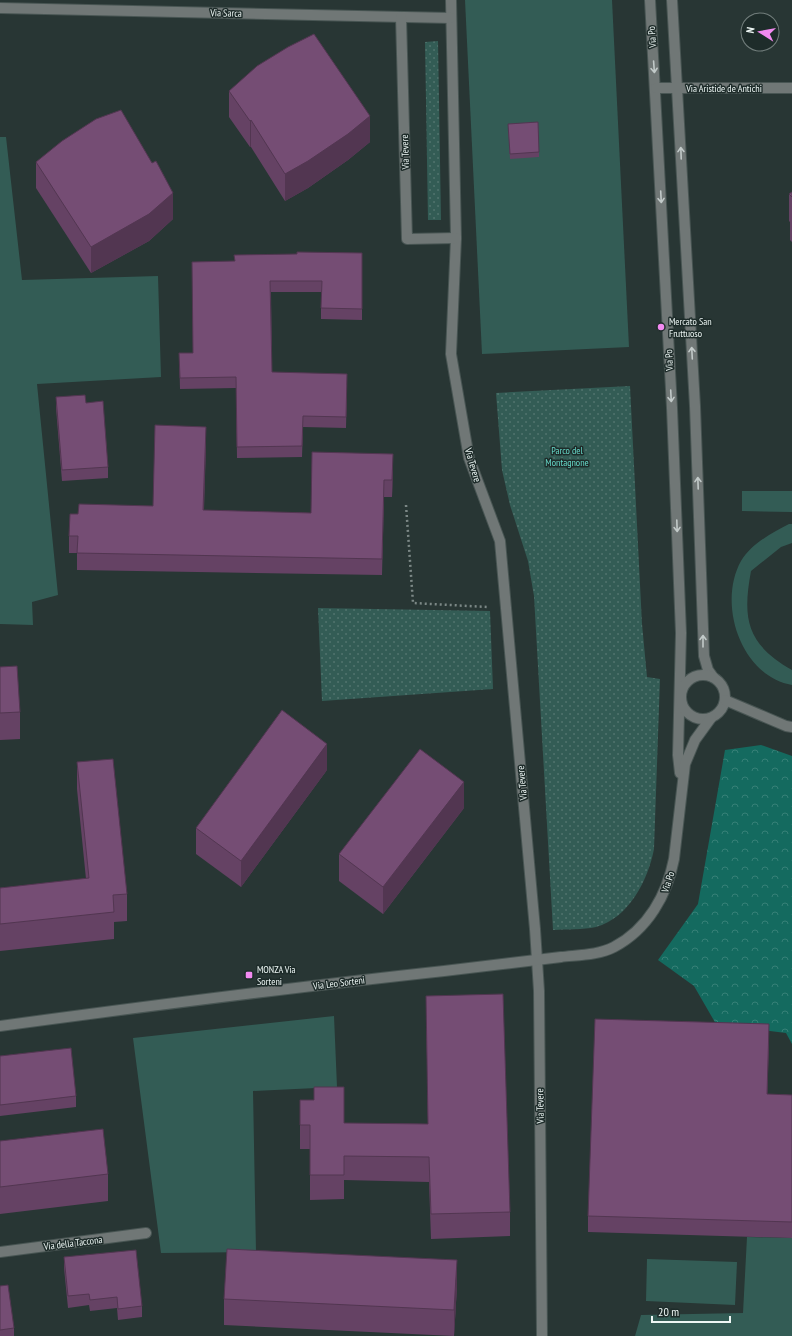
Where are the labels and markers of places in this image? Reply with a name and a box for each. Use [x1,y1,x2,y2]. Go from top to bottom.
place label: Mercato San Fruttuoso [669,315,712,340]
marker: Mercato San Fruttuoso [656,322,666,332]
place label: MONZA Via Sorteni [257,963,296,988]
marker: MONZA Via Sorteni [244,970,254,980]

